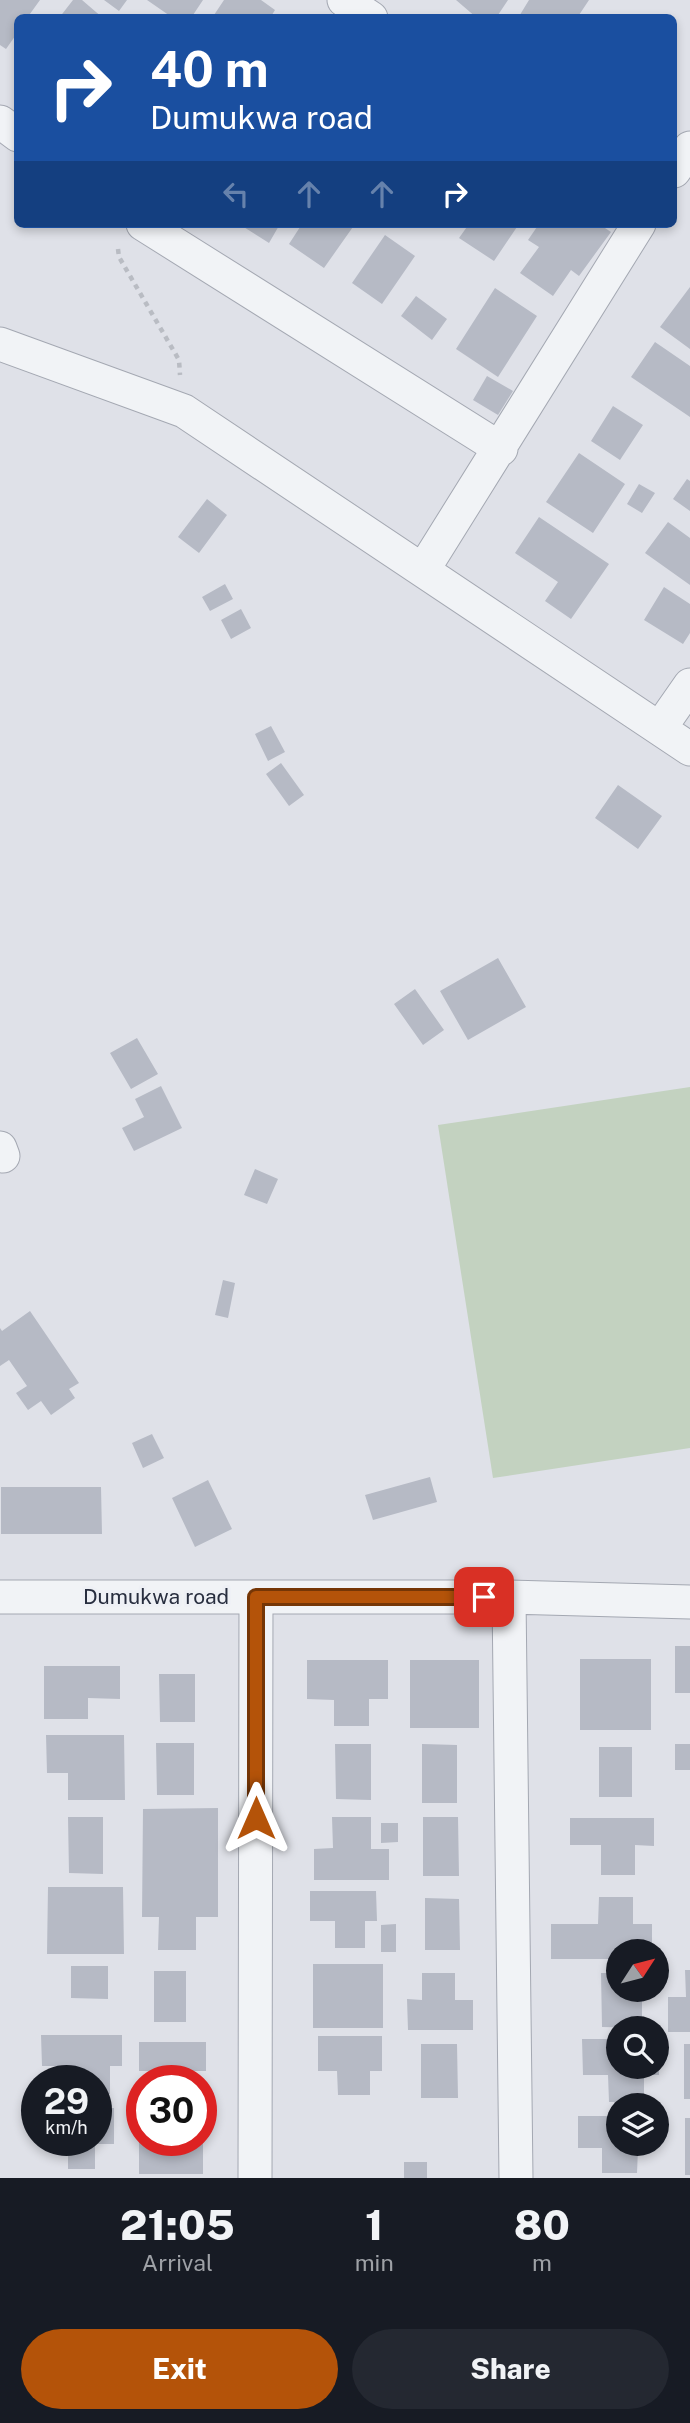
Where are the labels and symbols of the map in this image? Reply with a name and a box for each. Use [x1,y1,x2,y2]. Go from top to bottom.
pin [454,1567,514,1627]
street label: Dumukwa road [83,1584,229,1609]
position arrow [219,1781,293,1855]
north arrow [606,1939,668,2002]
speed limit sign: 30 [126,2065,217,2156]

